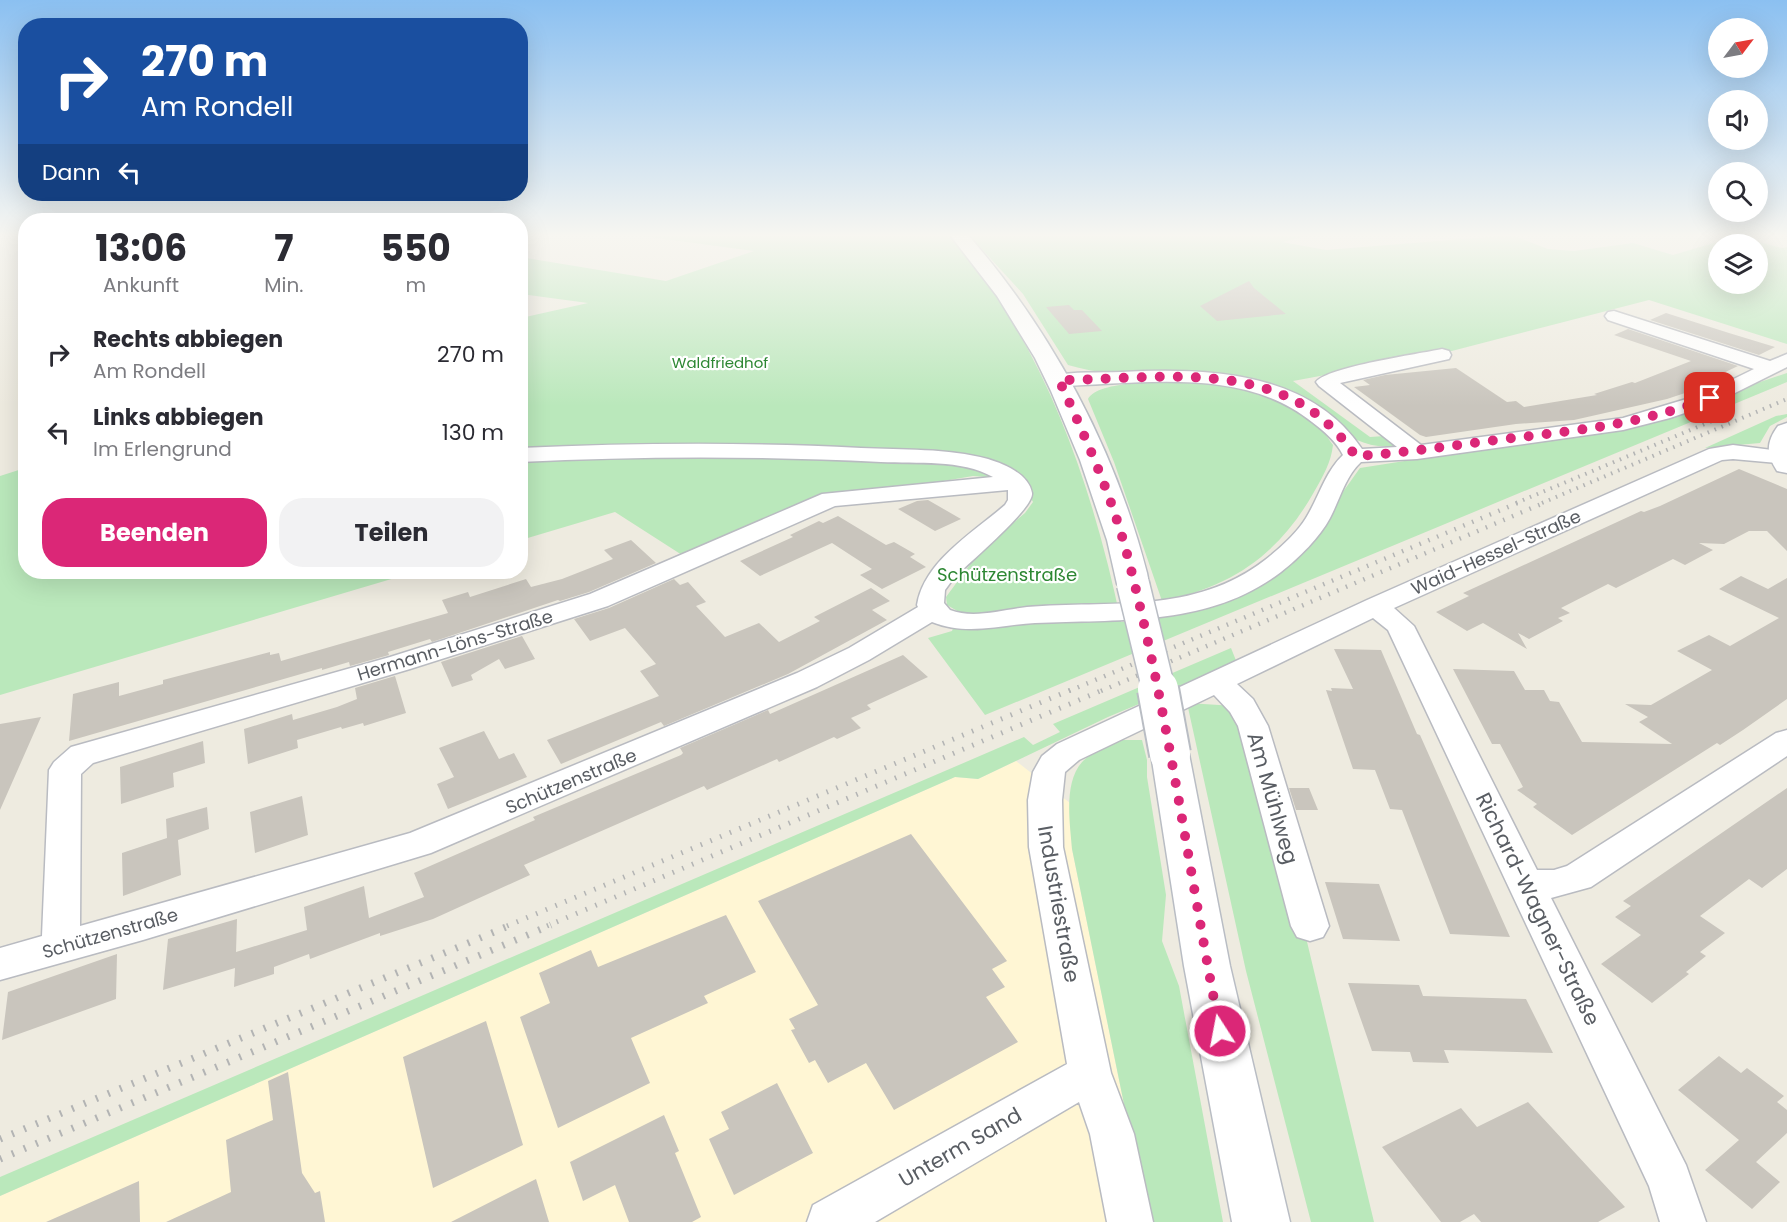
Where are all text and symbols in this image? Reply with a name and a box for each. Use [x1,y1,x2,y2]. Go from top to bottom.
north arrow [1708,18,1768,78]
map controls [1708,18,1768,294]
text: 270 m [141,32,268,91]
icon: right [42,42,120,120]
text: Am Rondell [141,88,293,125]
button: sound [1708,90,1768,150]
icon: left [113,156,146,189]
text: Dann [42,157,101,188]
button: search [1708,162,1768,222]
text: 13:06 [95,223,187,274]
text: 7 [274,223,293,274]
text: 550 [381,223,451,274]
button: layers [1708,234,1768,294]
text: Ankunft [103,271,179,299]
text: Min. [264,271,303,299]
text: m [405,271,426,299]
text: Rechts abbiegen [93,324,283,355]
icon: right [42,338,75,371]
text: 270 m [437,339,504,370]
park label: Waldfriedhof [672,352,768,373]
text: Am Rondell [93,357,206,385]
pin [1684,372,1735,423]
icon: arrive [1693,381,1726,414]
text: Links abbiegen [93,402,264,433]
icon: left [42,416,75,449]
text: 130 m [442,417,504,448]
text: Im Erlengrund [93,435,232,463]
button: Beenden [42,498,267,567]
button: Teilen [279,498,504,567]
street label: Waid-Hessel-Straße [1407,503,1585,601]
park label: Schützenstraße [937,562,1077,587]
street label: Hermann-Löns-Straße [354,603,556,687]
street label: Am Mühlweg [1240,729,1306,867]
street label: Schützenstraße [502,742,640,820]
street label: Richard-Wagner-Straße [1469,788,1607,1030]
street label: Industriestraße [1031,823,1087,985]
street label: Schützenstraße [39,902,181,964]
position arrow [1188,999,1252,1063]
street label: Unterm Sand [893,1100,1027,1194]

